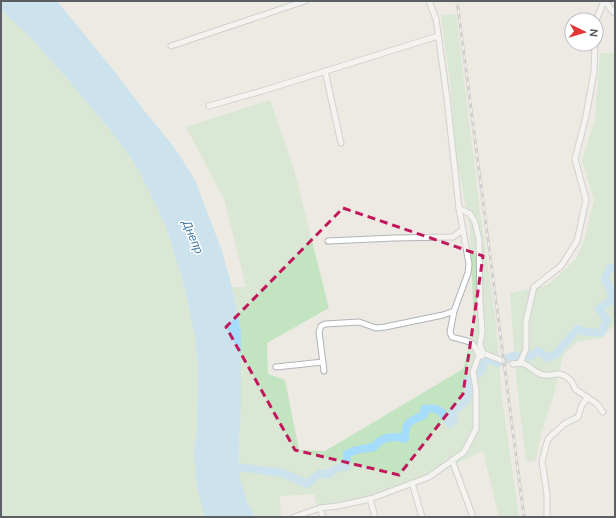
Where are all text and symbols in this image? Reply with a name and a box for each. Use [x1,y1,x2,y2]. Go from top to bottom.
north arrow [564,12,604,52]
text: N [587,28,601,37]
water label: Днепр [178,216,207,257]

